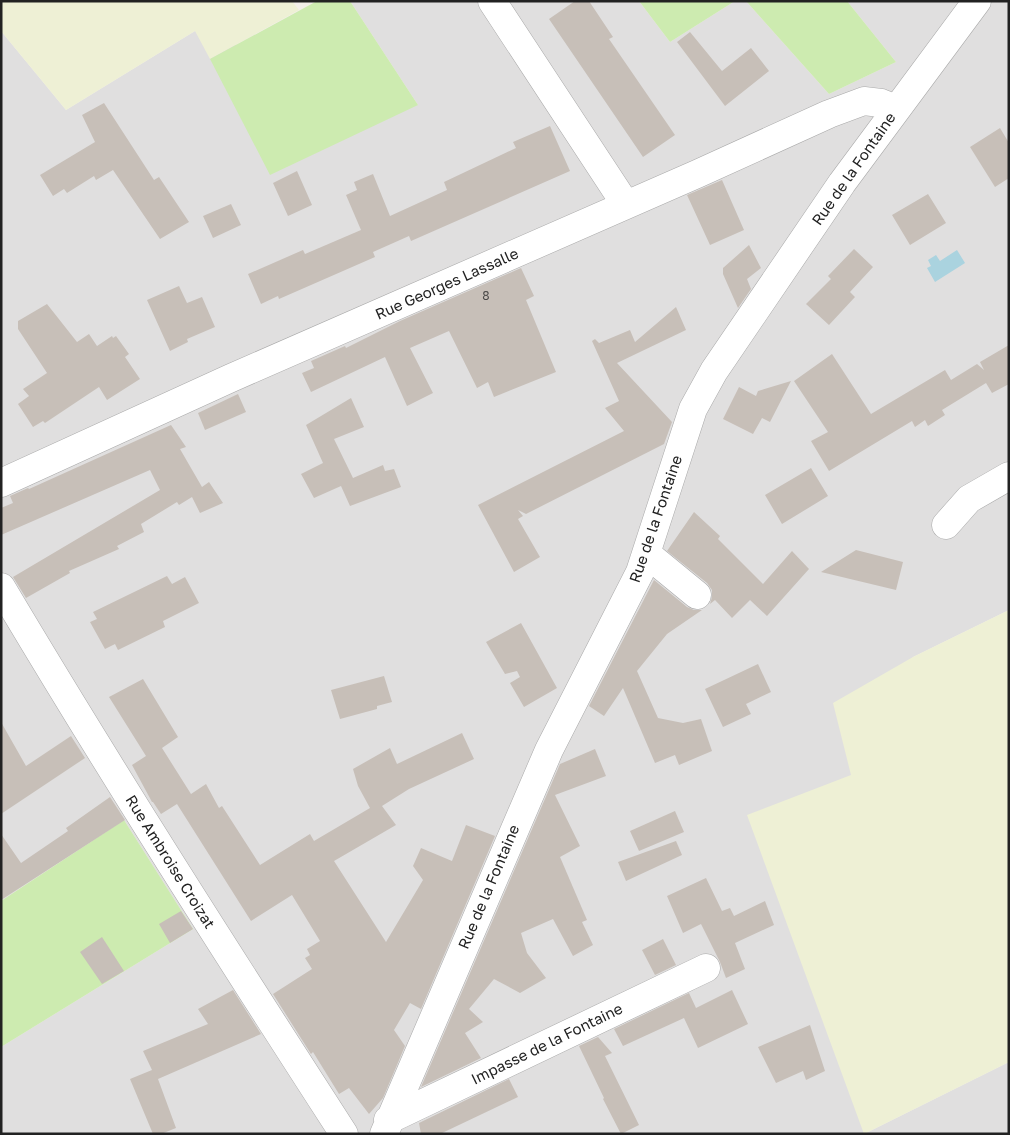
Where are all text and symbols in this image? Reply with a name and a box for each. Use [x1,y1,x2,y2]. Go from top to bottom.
street label: Rue de la Fontaine [808,108,899,228]
street label: Rue Georges Lassalle [372,243,521,323]
house number: 8 [482,288,490,303]
street label: Rue de la Fontaine [625,452,685,585]
street label: Rue Ambroise Croizat [122,791,219,932]
street label: Rue de la Fontaine [454,821,523,952]
street label: Impasse de la Fontaine [468,998,625,1088]

